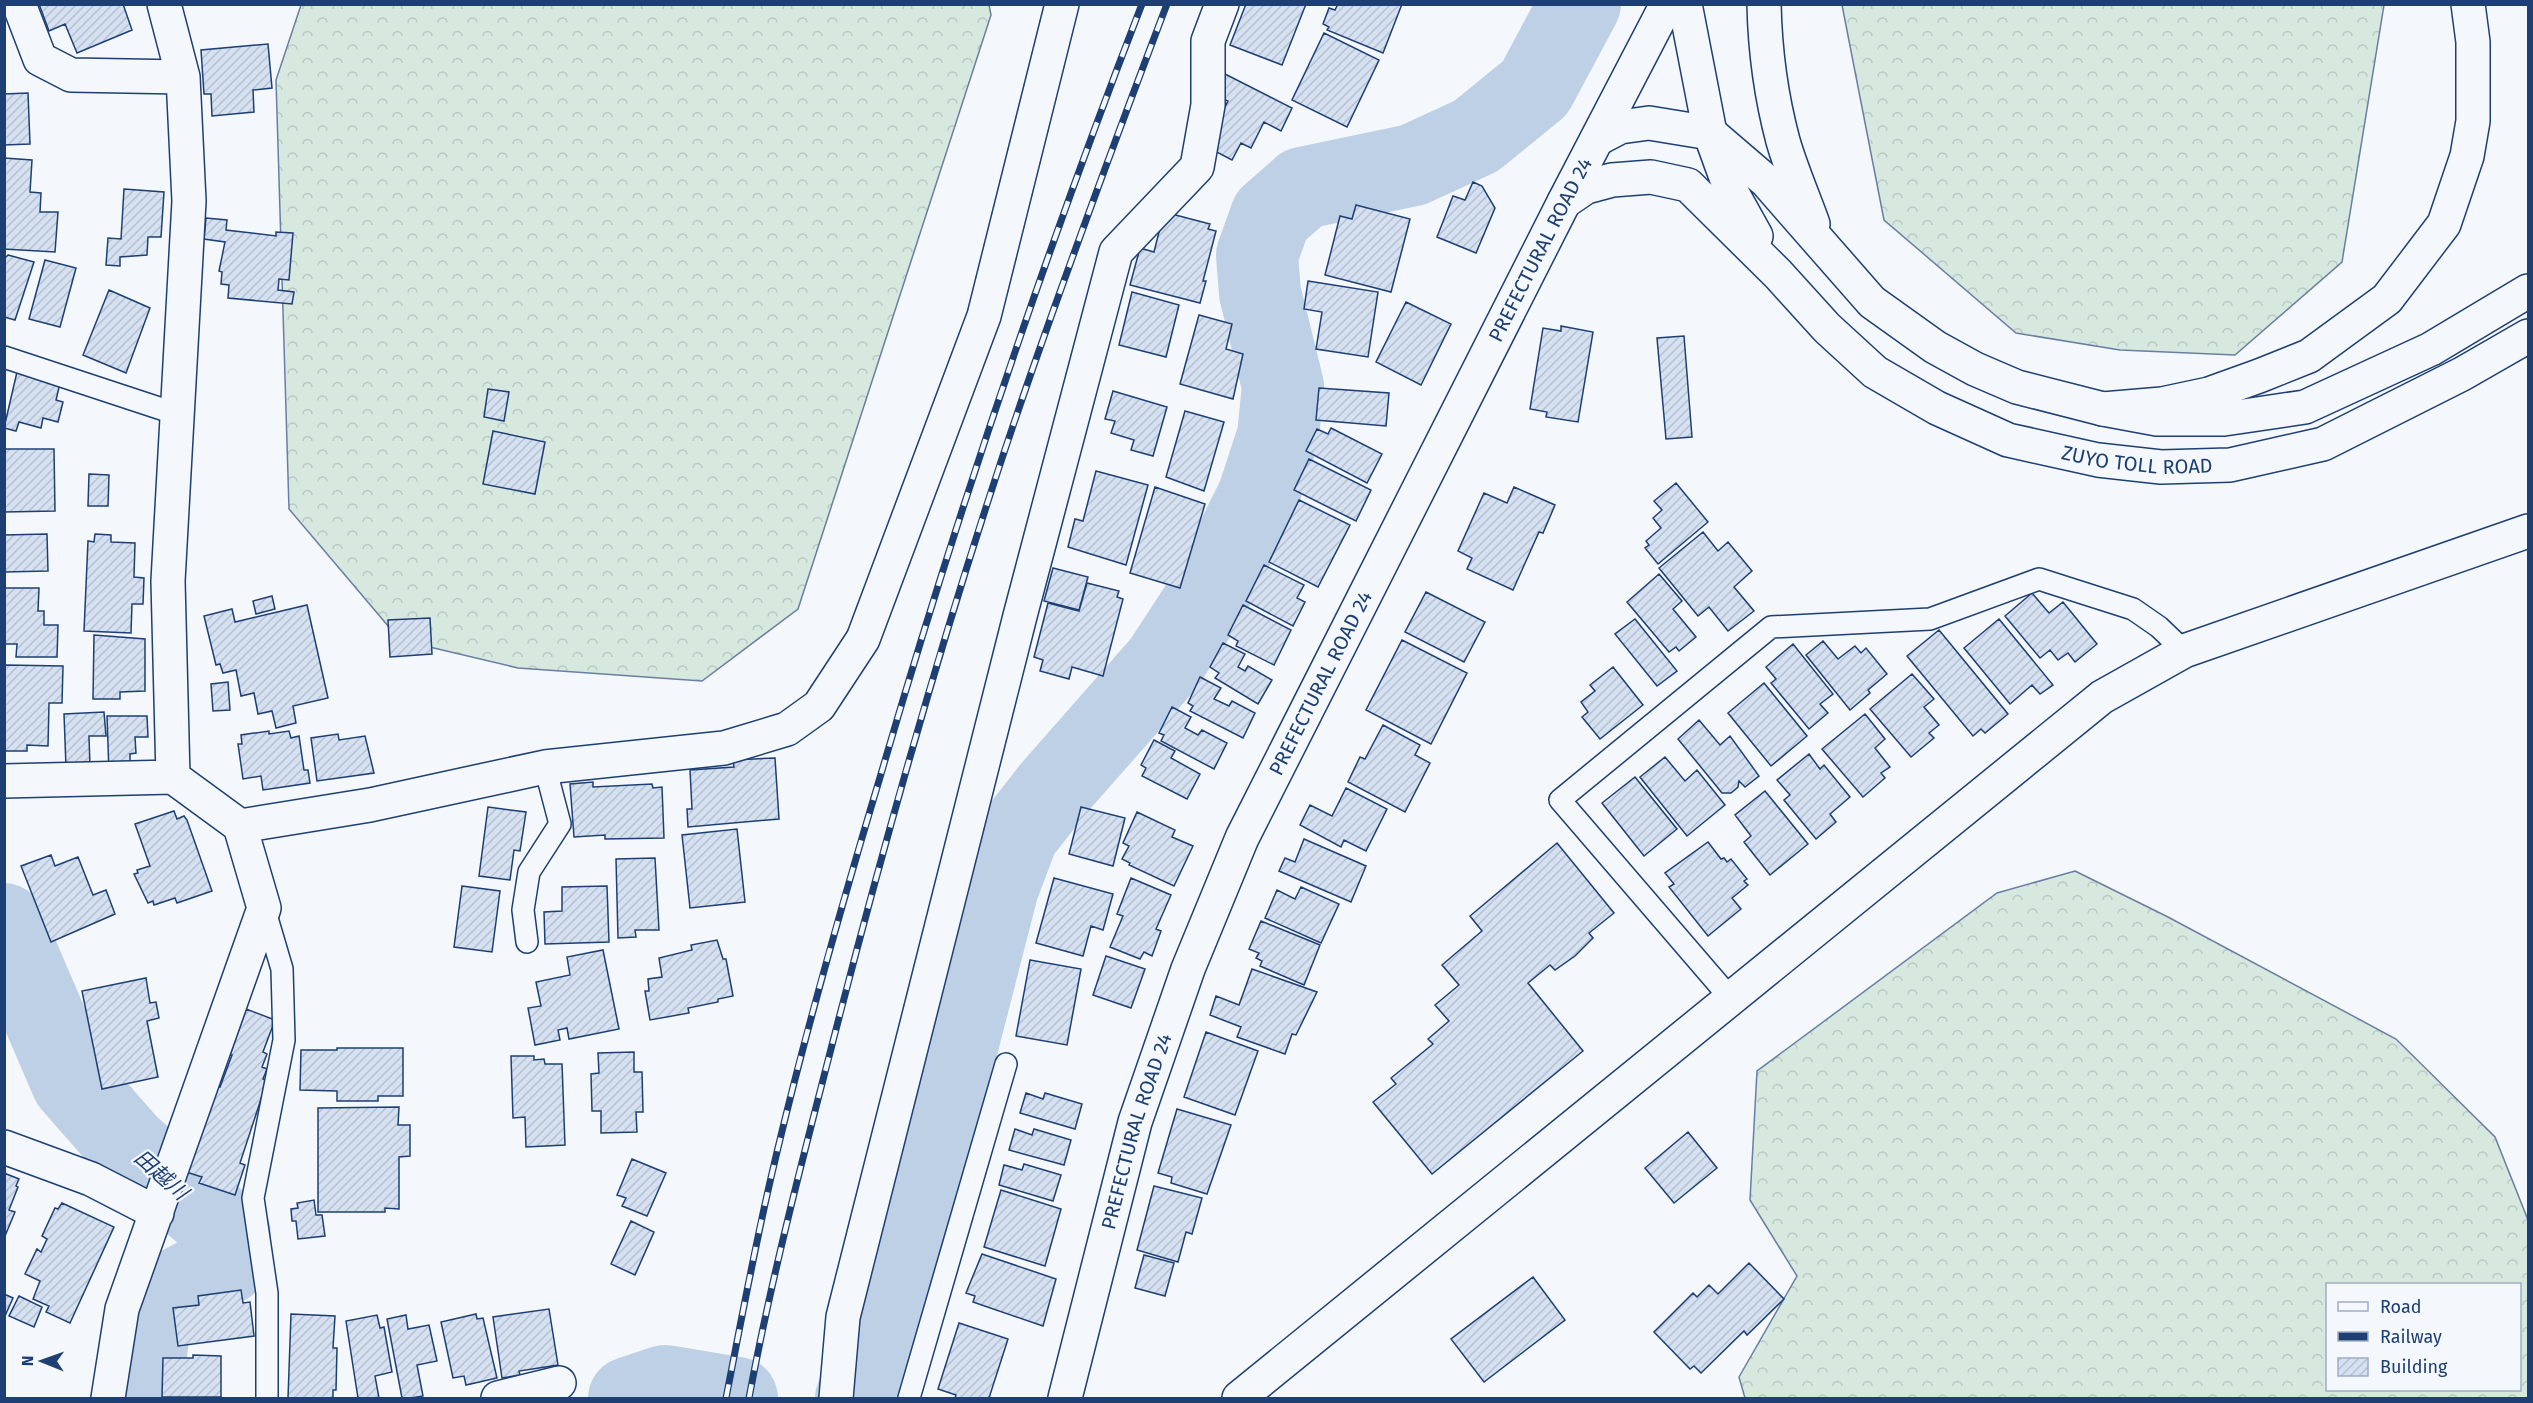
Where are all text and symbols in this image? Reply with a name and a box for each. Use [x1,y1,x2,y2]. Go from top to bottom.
street label: PREFECTURAL ROAD 24 [1483,153,1597,346]
street label: ZUYO TOLL ROAD [2060,440,2213,479]
street label: PREFECTURAL ROAD 24 [1264,587,1377,779]
street label: PREFECTURAL ROAD 24 [1096,1030,1177,1232]
water label: 田越川 [129,1145,195,1207]
legend [2326,1283,2521,1391]
text: Road [2380,1296,2422,1318]
text: Railway [2380,1326,2442,1348]
north arrow [12,1331,72,1391]
text: N [18,1355,37,1366]
text: Building [2380,1356,2448,1378]

